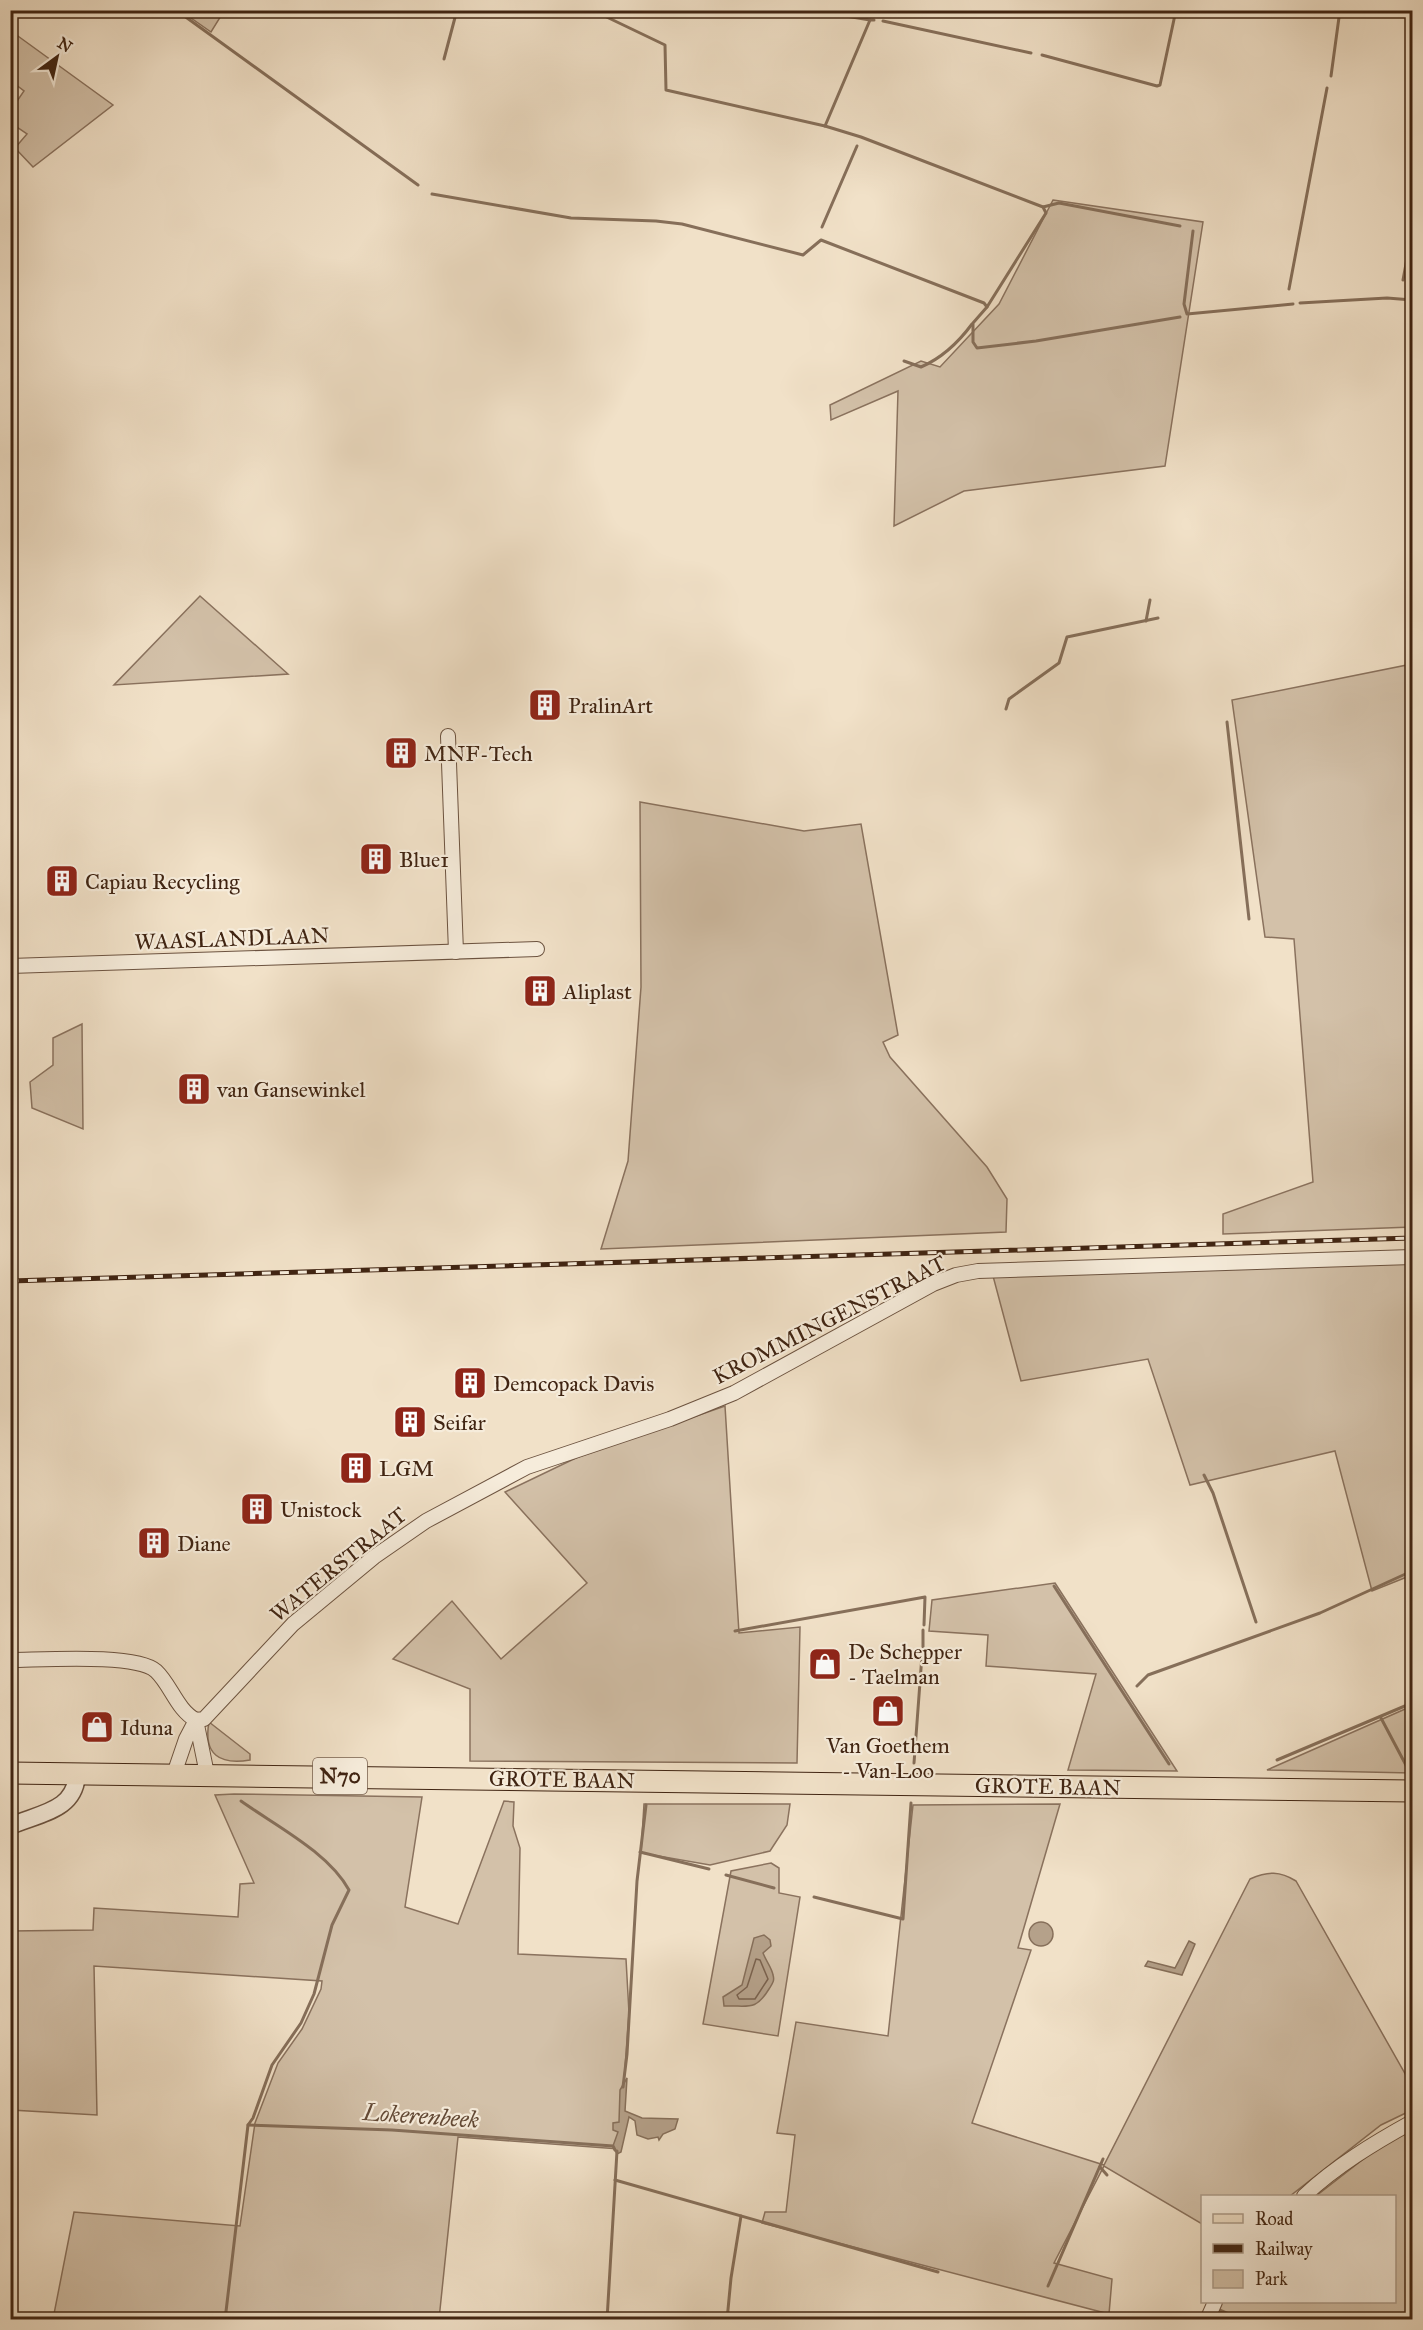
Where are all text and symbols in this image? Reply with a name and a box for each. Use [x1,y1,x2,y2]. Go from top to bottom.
north arrow [27,27,87,87]
text: N [54,33,76,57]
building icon: PralinArt [527,687,563,723]
place label: PralinArt [568,692,653,719]
building icon: MNF-Tech [383,735,419,771]
place label: MNF-Tech [424,740,533,767]
building icon: Blue1 [358,841,394,877]
place label: Blue1 [399,846,449,873]
building icon: Capiau Recycling [44,863,80,899]
place label: Capiau Recycling [85,868,240,895]
street label: WAASLANDLAAN [134,922,330,955]
building icon: Aliplast [522,973,558,1009]
place label: Aliplast [562,978,632,1005]
building icon: van Gansewinkel [176,1071,212,1107]
place label: van Gansewinkel [216,1076,365,1103]
street label: KROMMINGENSTRAAT [708,1249,950,1390]
building icon: Demcopack Davis [452,1365,488,1401]
place label: Demcopack Davis [493,1370,654,1397]
building icon: Seifar [392,1404,428,1440]
place label: Seifar [433,1409,487,1436]
building icon: LGM [338,1450,374,1486]
place label: LGM [379,1455,434,1482]
building icon: Unistock [239,1491,275,1527]
place label: Unistock [280,1496,362,1523]
street label: WATERSTRAAT [265,1501,412,1628]
building icon: Diane [136,1525,172,1561]
place label: Diane [177,1530,231,1557]
place label: De Schepper - Taelman [848,1638,963,1690]
shop icon: De Schepper - Taelman [807,1646,843,1682]
shop icon: Van Goethem - Van Loo [870,1693,906,1729]
shop icon: Iduna [79,1709,115,1745]
place label: Iduna [120,1714,174,1741]
place label: Van Goethem - Van Loo [825,1732,950,1784]
road number: N70 [313,1758,367,1794]
street label: GROTE BAAN [489,1765,636,1794]
street label: GROTE BAAN [975,1772,1122,1801]
water label: Lokerenbeek [361,2097,480,2135]
legend [1201,2195,1396,2303]
text: Road [1255,2208,1293,2230]
text: Railway [1255,2238,1313,2260]
text: Park [1255,2268,1288,2290]

